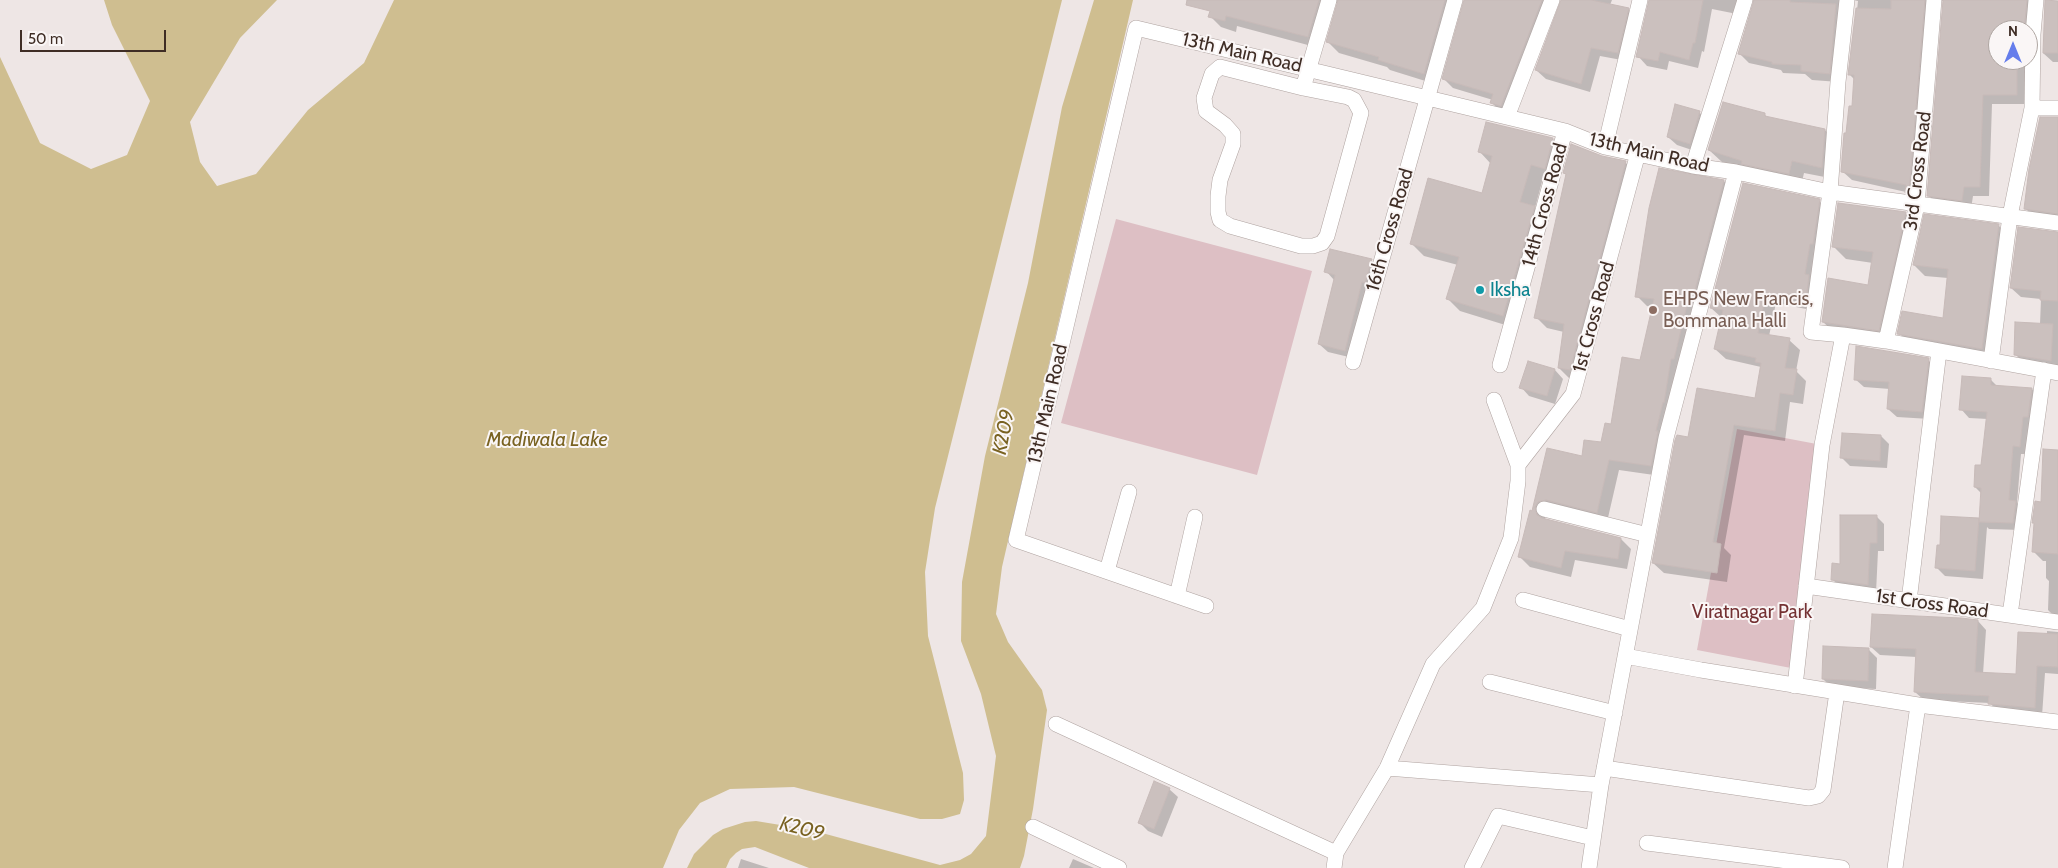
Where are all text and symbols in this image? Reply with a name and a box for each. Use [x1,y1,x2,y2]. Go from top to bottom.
scale bar [22,20,169,52]
north arrow [1988,20,2038,70]
text: N [2008,22,2018,40]
street label: 13th Main Road [1180,28,1304,78]
text: 50 m [28,30,63,48]
street label: 3rd Cross Road [1899,110,1937,232]
street label: 13th Main Road [1587,128,1711,178]
street label: 14th Cross Road [1518,141,1572,269]
street label: 16th Cross Road [1362,166,1418,294]
street label: 1st Cross Road [1568,259,1620,375]
place label: Iksha [1490,279,1530,301]
marker: Iksha [1474,284,1486,296]
place label: EHPS New Francis, Bommana Halli [1663,288,1813,332]
marker: EHPS New Francis, Bommana Halli [1647,304,1659,316]
street label: 13th Main Road [1023,342,1073,466]
water label: K209 [988,407,1020,457]
water label: Madiwala Lake [486,428,608,452]
street label: 1st Cross Road [1874,585,1990,623]
park label: Viratnagar Park [1692,601,1812,623]
water label: K209 [777,812,827,846]

